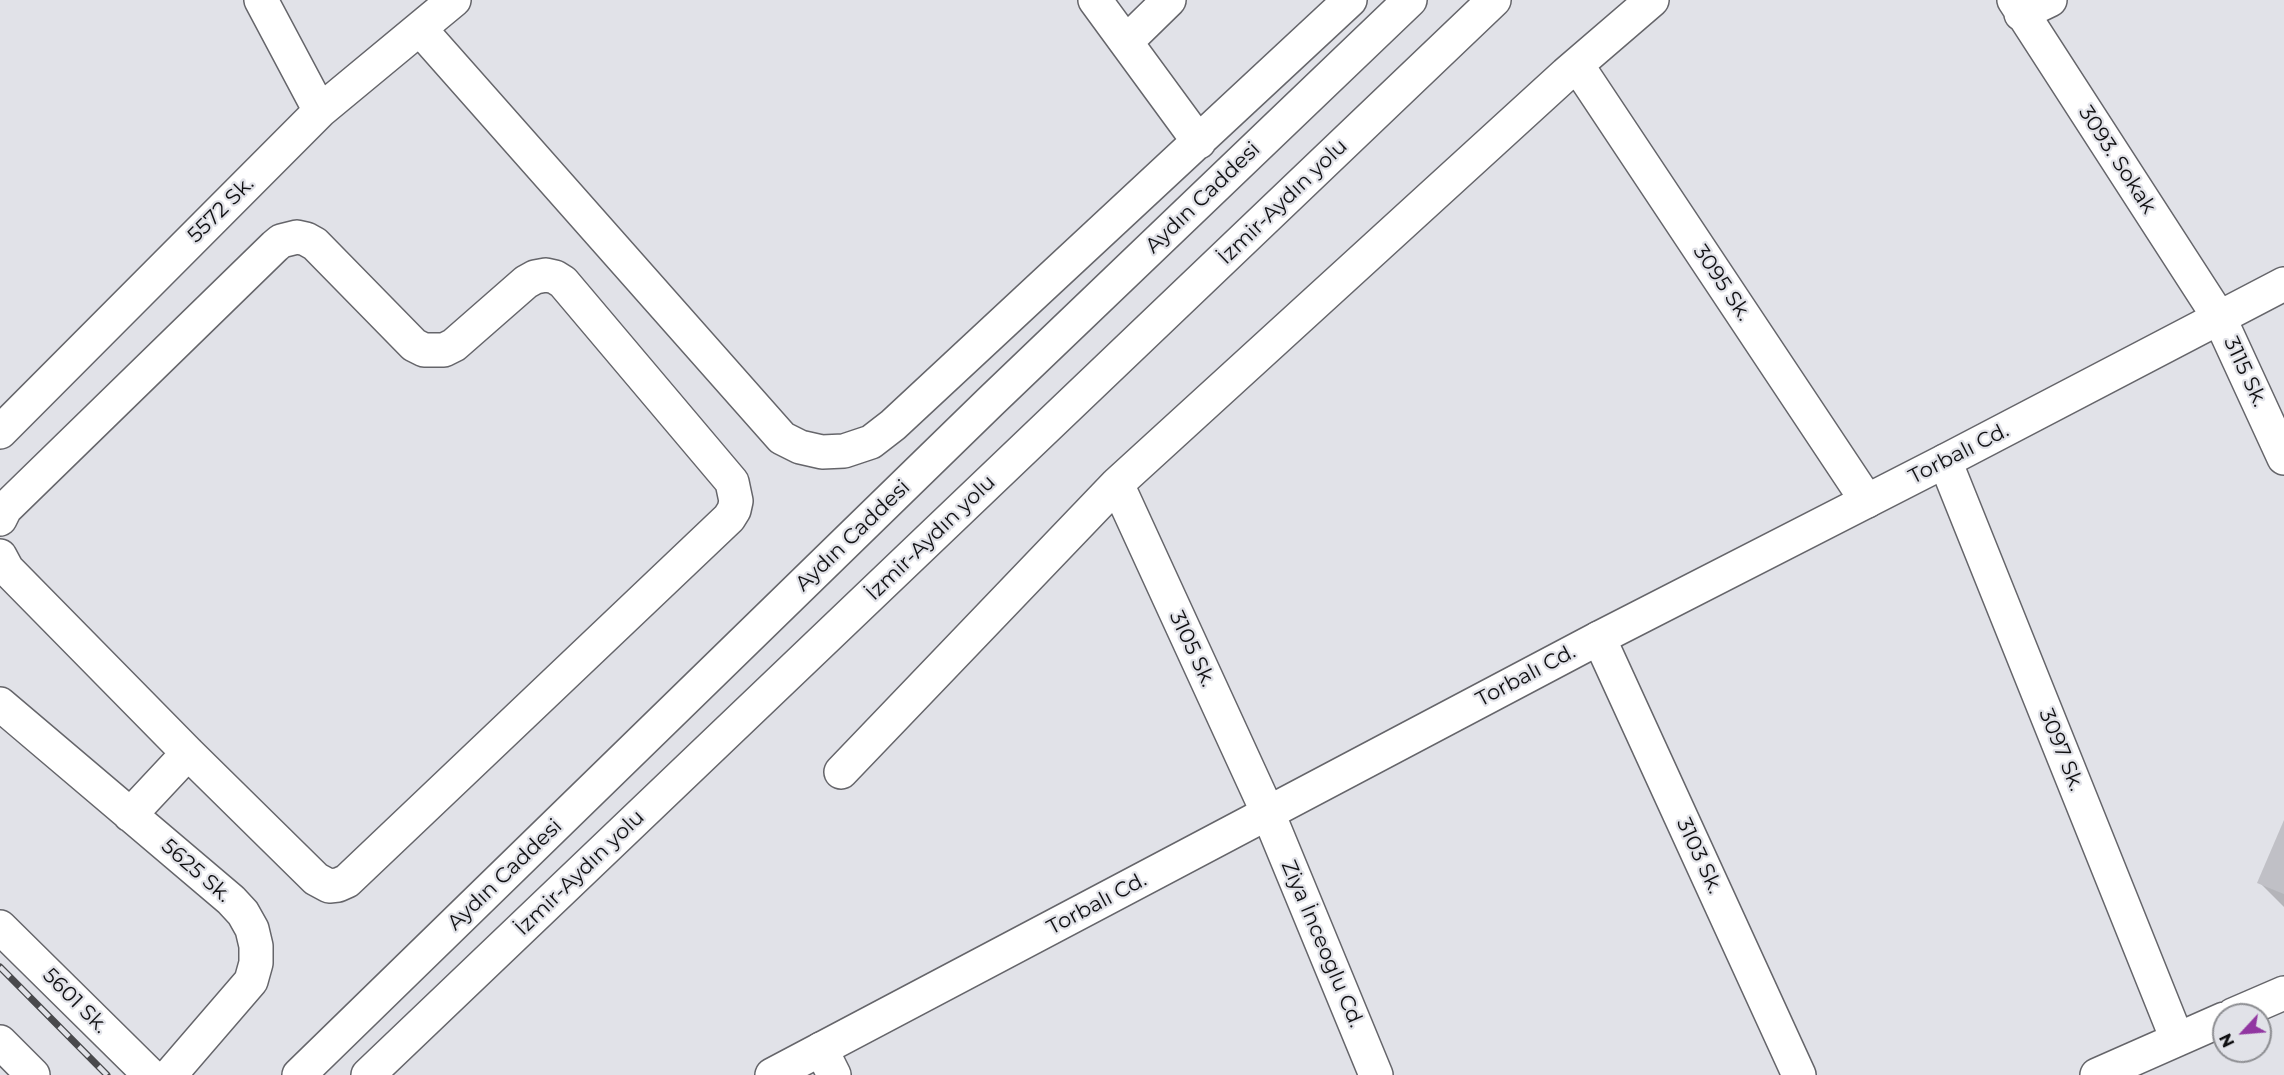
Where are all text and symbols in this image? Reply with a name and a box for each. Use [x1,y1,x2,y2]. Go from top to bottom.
street label: 3093. Sokak [2073,101,2161,219]
street label: İzmir-Aydın yolu [1213,134,1353,270]
street label: Aydın Caddesi [1141,137,1265,259]
street label: 5572 Sk. [183,172,259,248]
street label: 3095 Sk. [1687,240,1757,326]
street label: 3115 Sk. [2218,333,2272,411]
street label: Torbalı Cd. [1905,418,2013,490]
street label: İzmir-Aydın yolu [861,470,1001,606]
street label: Aydın Caddesi [791,475,915,597]
street label: 3105 Sk. [1163,607,1221,691]
street label: Torbalı Cd. [1472,639,1580,713]
street label: 3097 Sk. [2033,705,2089,795]
street label: İzmir-Aydın yolu [510,805,650,941]
street label: Aydın Caddesi [443,814,567,936]
street label: 3103 Sk. [1671,814,1727,898]
street label: 5625 Sk. [156,834,236,908]
street label: Ziya İnceoglu Cd. [1275,857,1369,1031]
street label: Torbalı Cd. [1043,867,1151,941]
street label: 5601 Sk. [37,963,113,1039]
north arrow [2212,1003,2272,1063]
text: N [2216,1030,2239,1050]

